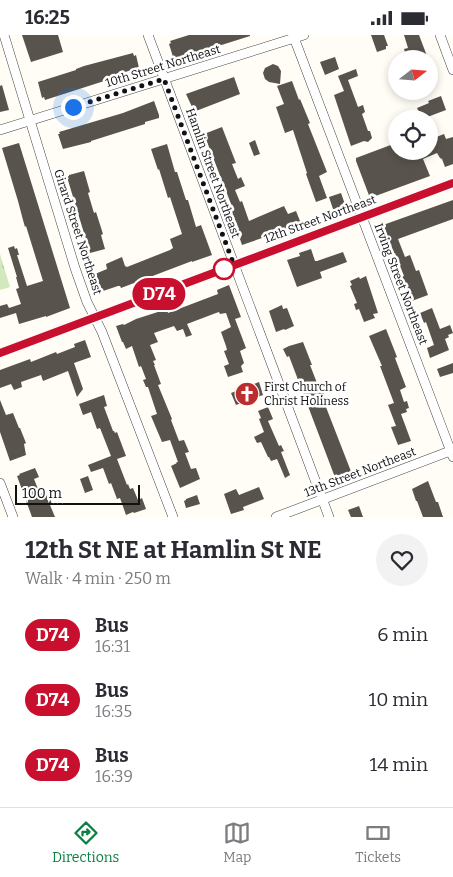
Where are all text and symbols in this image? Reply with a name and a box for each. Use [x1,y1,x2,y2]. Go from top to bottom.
text: 16:25 [25,6,70,29]
street label: 10th Street Northeast [104,42,223,90]
north arrow [388,50,438,100]
map controls [388,50,438,160]
your location [61,95,86,120]
street label: Hamlin Street Northeast [183,106,243,240]
button: locate [388,110,438,160]
street label: Girard Street Northeast [51,167,105,297]
street label: 12th Street Northeast [262,192,379,246]
street label: Irving Street Northeast [371,221,431,347]
unlabelled marker [213,258,235,280]
line badge: D74 [130,278,188,310]
text: D74 [142,283,176,305]
place label: First Church of Christ Holiness [264,380,349,408]
church icon: First Church of Christ Holiness [234,381,260,407]
street label: 13th Street Northeast [302,444,418,500]
scale bar [15,482,140,505]
text: 100 m [22,485,62,502]
button: heart [376,534,428,586]
text: 12th St NE at Hamlin St NE [25,536,322,564]
text: Walk · 4 min · 250 m [25,569,171,588]
text: Bus [95,614,129,637]
text: 6 min [377,623,428,646]
text: D74 [36,624,69,646]
text: 16:31 [95,637,130,656]
text: Bus [95,679,129,702]
text: 10 min [368,688,428,711]
text: D74 [36,689,69,711]
text: 16:35 [95,702,132,721]
text: Bus [95,744,129,767]
text: 14 min [370,753,428,776]
text: D74 [36,754,69,776]
text: 16:39 [95,767,133,786]
tab: Directions [52,819,119,866]
tab: Map [223,819,251,866]
tab: Tickets [355,819,401,866]

